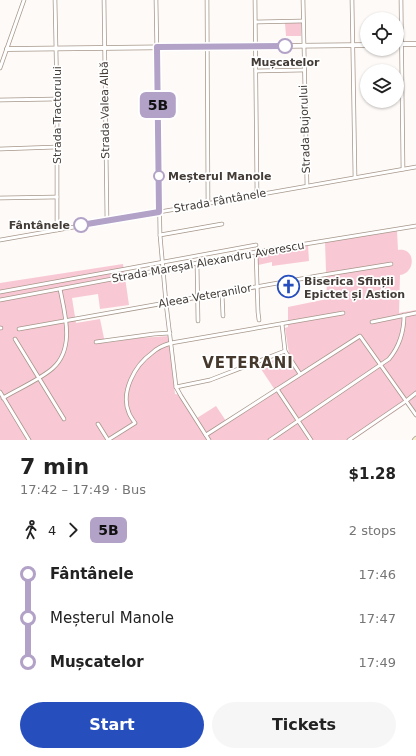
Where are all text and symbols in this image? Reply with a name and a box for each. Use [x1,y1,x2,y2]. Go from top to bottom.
map controls [360,12,404,108]
button: locate [360,12,404,56]
marker: Mușcatelor [277,38,293,54]
place label: Mușcatelor [251,56,320,69]
street label: Strada Valea Albă [98,61,112,159]
button: layers [360,64,404,108]
street label: Strada Tractorului [51,66,64,164]
street label: Strada Bujorului [297,84,313,174]
line badge: 5B [140,92,176,118]
text: 5B [148,97,168,113]
marker: Meșterul Manole [153,170,165,182]
place label: Meșterul Manole [168,170,272,183]
street label: Strada Fântânele [173,186,267,216]
marker: Fântânele [73,217,89,233]
place label: Fântânele [9,219,70,232]
street label: Strada Mareșal Alexandru Averescu [111,239,305,285]
church icon: Biserica Sfinții Epictet și Astion [276,274,302,300]
place label: Biserica Sfinții Epictet și Astion [304,275,405,301]
street label: Aleea Veteranilor [157,281,253,311]
district label: VETERANI [202,354,294,372]
text: 7 min [20,454,89,479]
text: $1.28 [349,465,396,483]
text: 17:42 – 17:49 · Bus [20,482,146,497]
icon: walk [20,519,42,541]
icon: forward [62,519,84,541]
text: 5B [98,522,119,538]
text: 4 [48,523,56,538]
text: 2 stops [349,523,396,538]
text: Fântânele [50,565,134,583]
text: 17:46 [359,567,396,582]
text: Meșterul Manole [50,609,174,627]
text: 17:47 [359,611,396,626]
text: Mușcatelor [50,653,144,671]
text: 17:49 [359,655,396,670]
button: Start [20,702,204,748]
button: Tickets [212,702,396,748]

